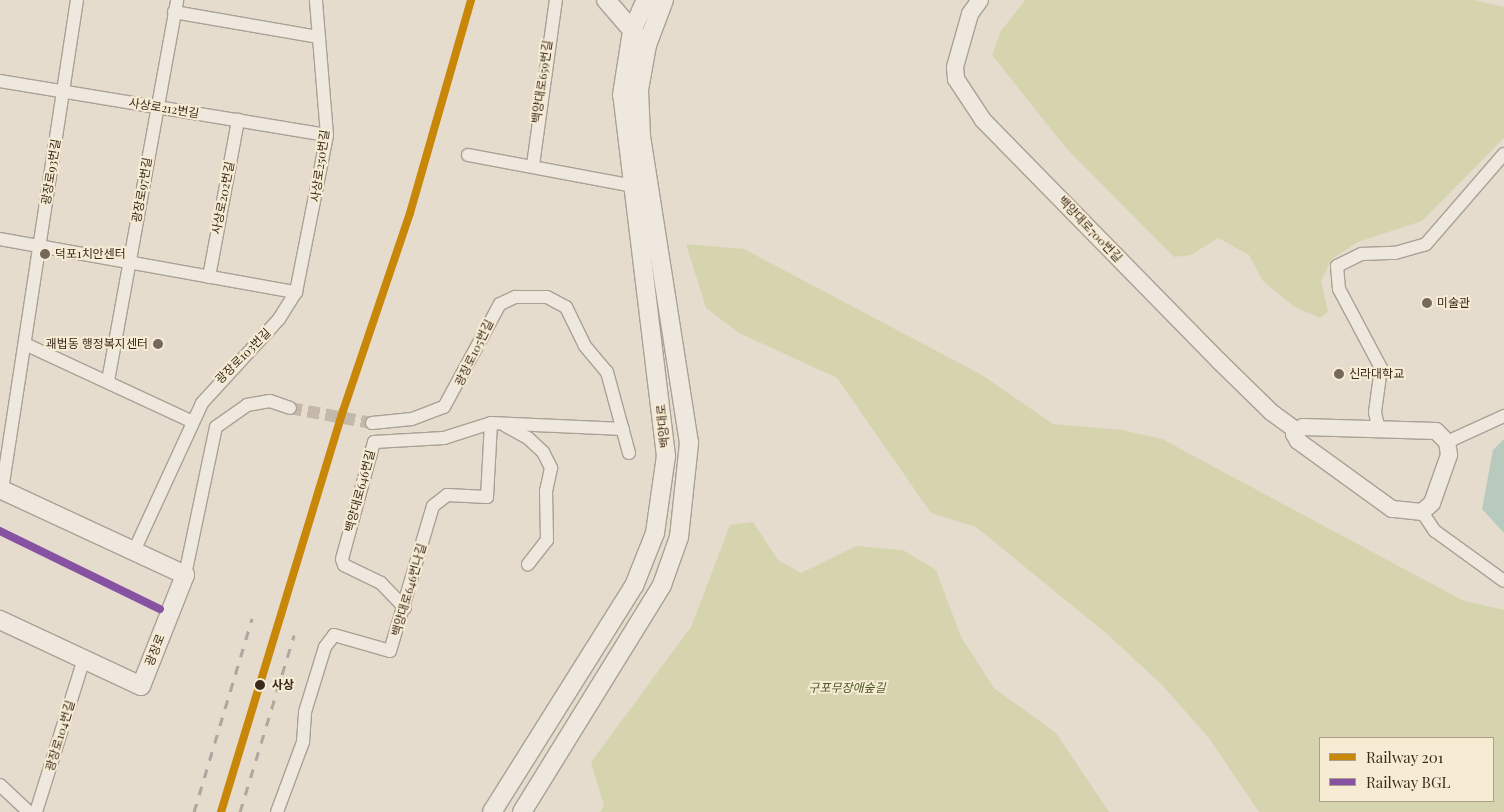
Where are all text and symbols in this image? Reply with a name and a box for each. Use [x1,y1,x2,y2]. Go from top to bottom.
street label: 백양대로659번길 [529,40,555,124]
street label: 사상로212번길 [128,95,200,121]
street label: 사상로250번길 [308,129,332,203]
street label: 광장로93번길 [39,138,63,206]
street label: 광장로97번길 [129,156,155,224]
street label: 사상로202번길 [209,160,237,236]
street label: 백양대로700번길 [1055,193,1125,265]
place label: 덕포1치안센터 [55,247,126,261]
marker: 덕포1치안센터 [39,248,51,260]
place label: 미술관 [1437,296,1470,310]
marker: 미술관 [1421,297,1433,309]
street label: 광장로105번길 [452,318,496,388]
street label: 광장로103번길 [212,325,274,387]
place label: 괘법동 행정복지센터 [46,337,148,351]
marker: 괘법동 행정복지센터 [152,338,164,350]
place label: 신라대학교 [1349,367,1404,381]
marker: 신라대학교 [1333,368,1345,380]
street label: 백양대로 [654,403,672,449]
street label: 백양대로646번길 [342,448,378,534]
street label: 백양대로646번나길 [389,542,429,638]
street label: 광장로 [142,632,168,668]
marker: 사상 [251,676,269,694]
place label: 사상 [272,678,294,692]
park label: 구포무장애숲길 [808,681,886,695]
street label: 광장로104번길 [42,699,78,773]
legend [1319,737,1494,802]
text: Railway 201 [1366,747,1443,767]
text: Railway BGL [1366,772,1450,792]

